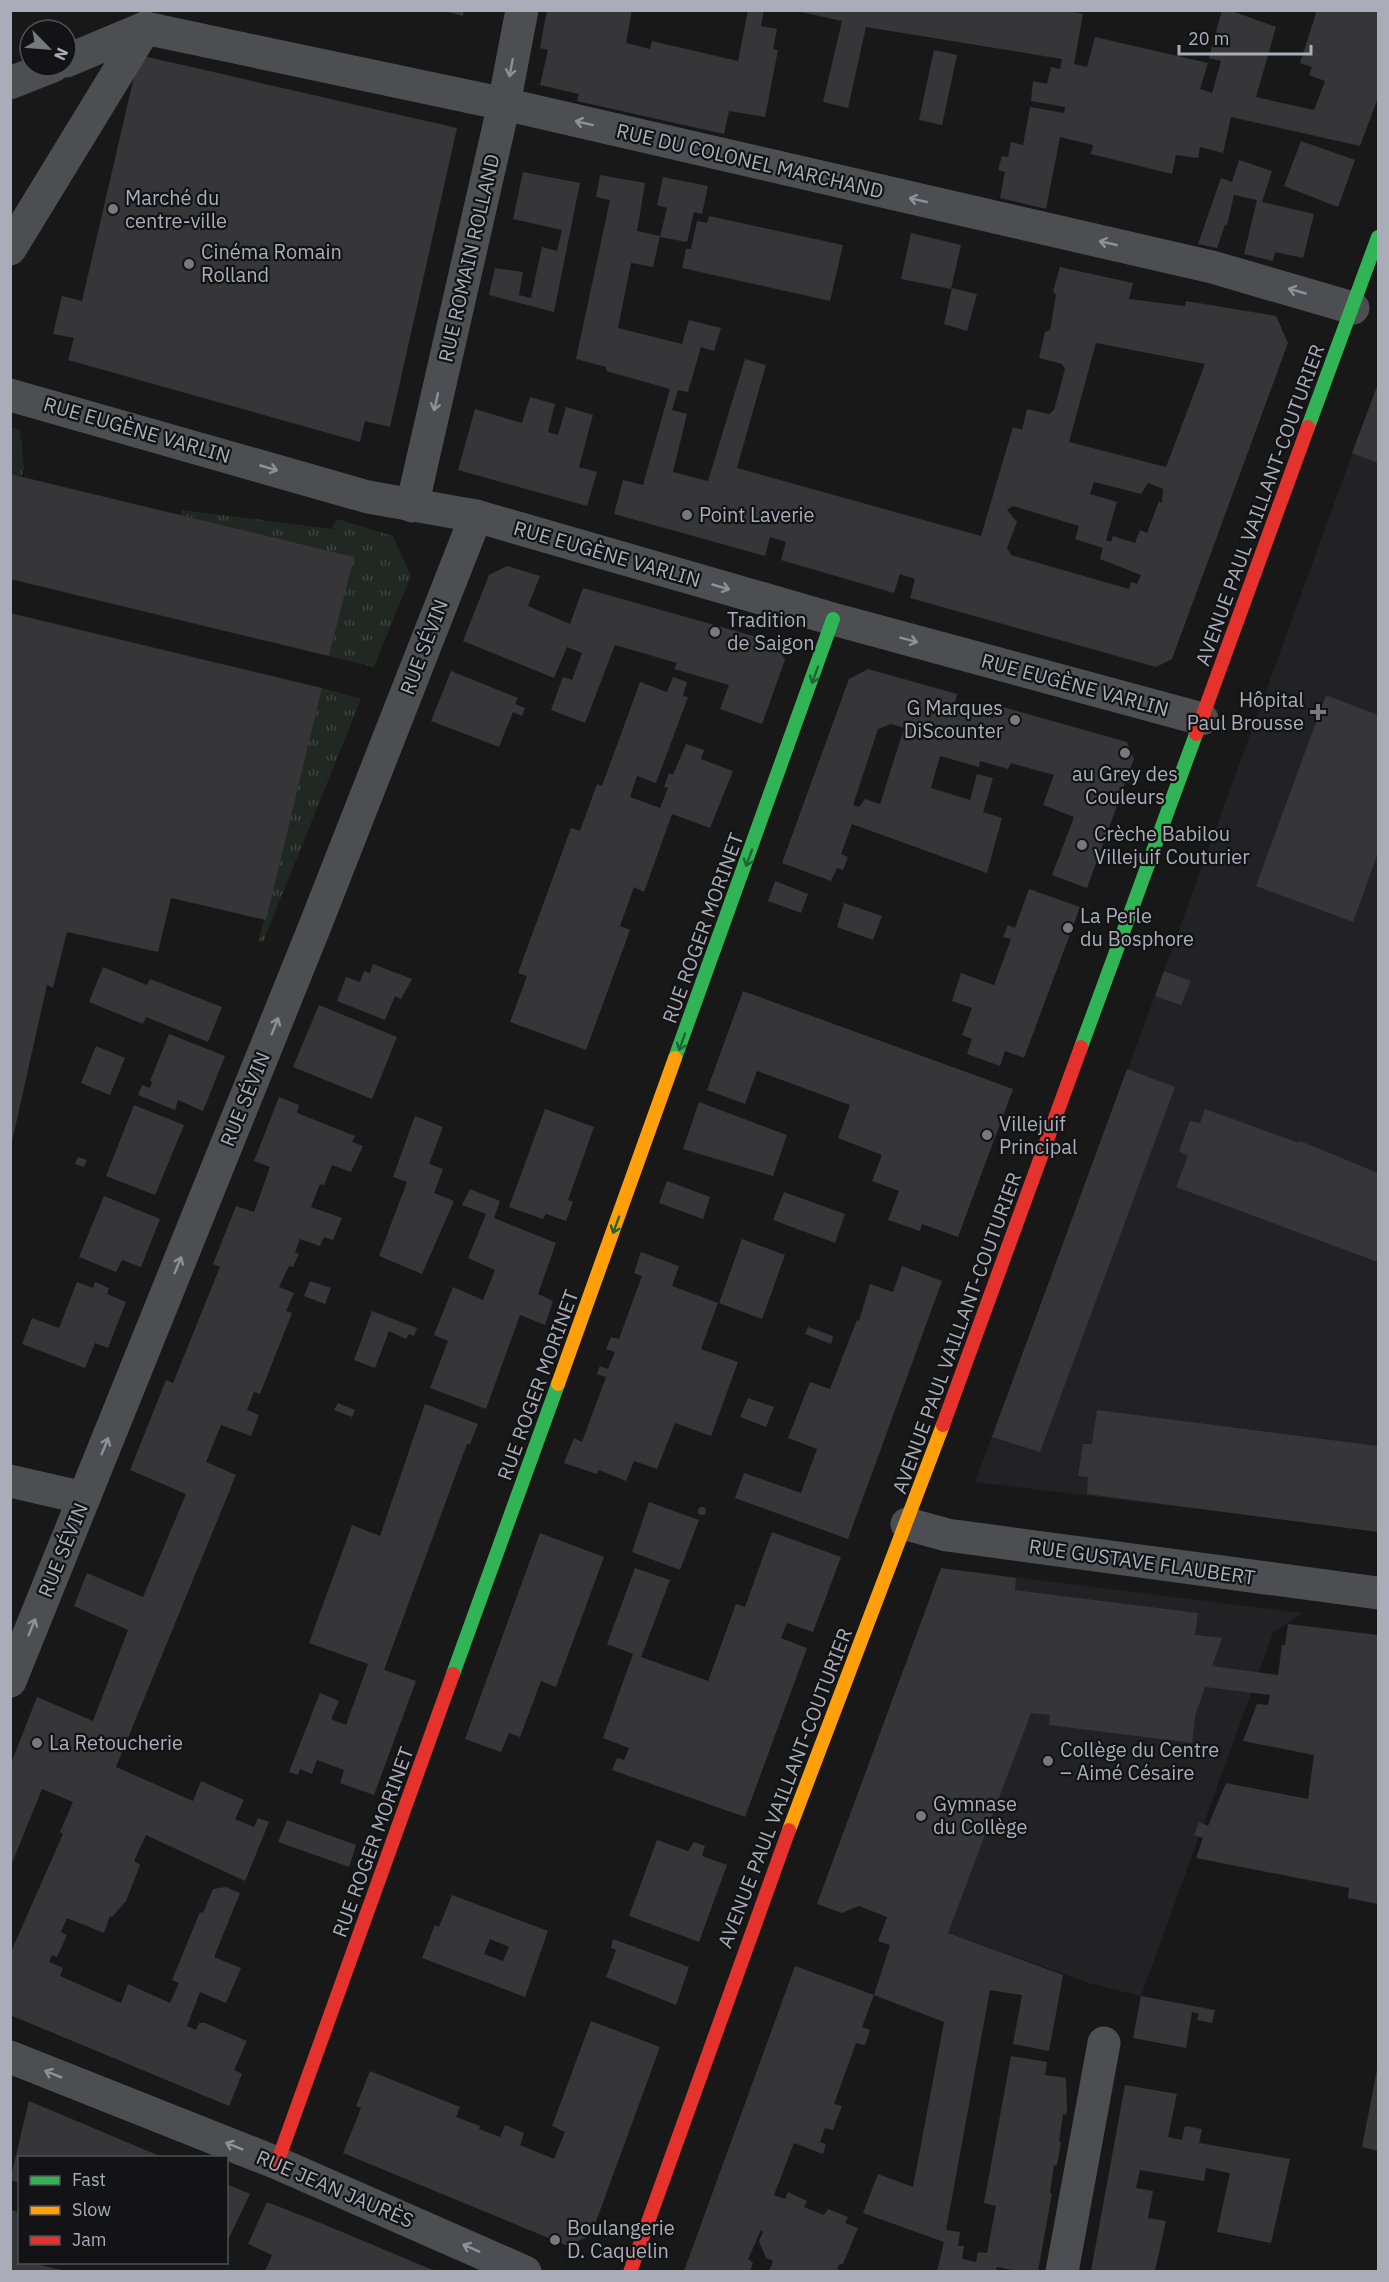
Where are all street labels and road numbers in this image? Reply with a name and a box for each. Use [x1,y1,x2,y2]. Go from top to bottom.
street label: RUE DU COLONEL MARCHAND [614,117,886,204]
street label: RUE ROMAIN ROLLAND [431,151,506,365]
street label: AVENUE PAUL VAILLANT-COUTURIER [1189,340,1330,669]
street label: RUE EUGÈNE VARLIN [41,390,234,469]
street label: RUE EUGÈNE VARLIN [511,514,704,593]
street label: RUE SÉVIN [393,595,454,698]
street label: RUE EUGÈNE VARLIN [978,647,1172,723]
street label: RUE ROGER MORINET [656,829,750,1027]
street label: RUE SÉVIN [213,1047,276,1150]
street label: AVENUE PAUL VAILLANT-COUTURIER [886,1168,1027,1497]
street label: RUE ROGER MORINET [491,1286,585,1484]
street label: RUE SÉVIN [31,1498,94,1601]
street label: RUE GUSTAVE FLAUBERT [1027,1532,1257,1591]
street label: AVENUE PAUL VAILLANT-COUTURIER [711,1624,858,1952]
street label: RUE ROGER MORINET [326,1743,420,1941]
street label: RUE JEAN JAURÈS [252,2143,418,2234]

